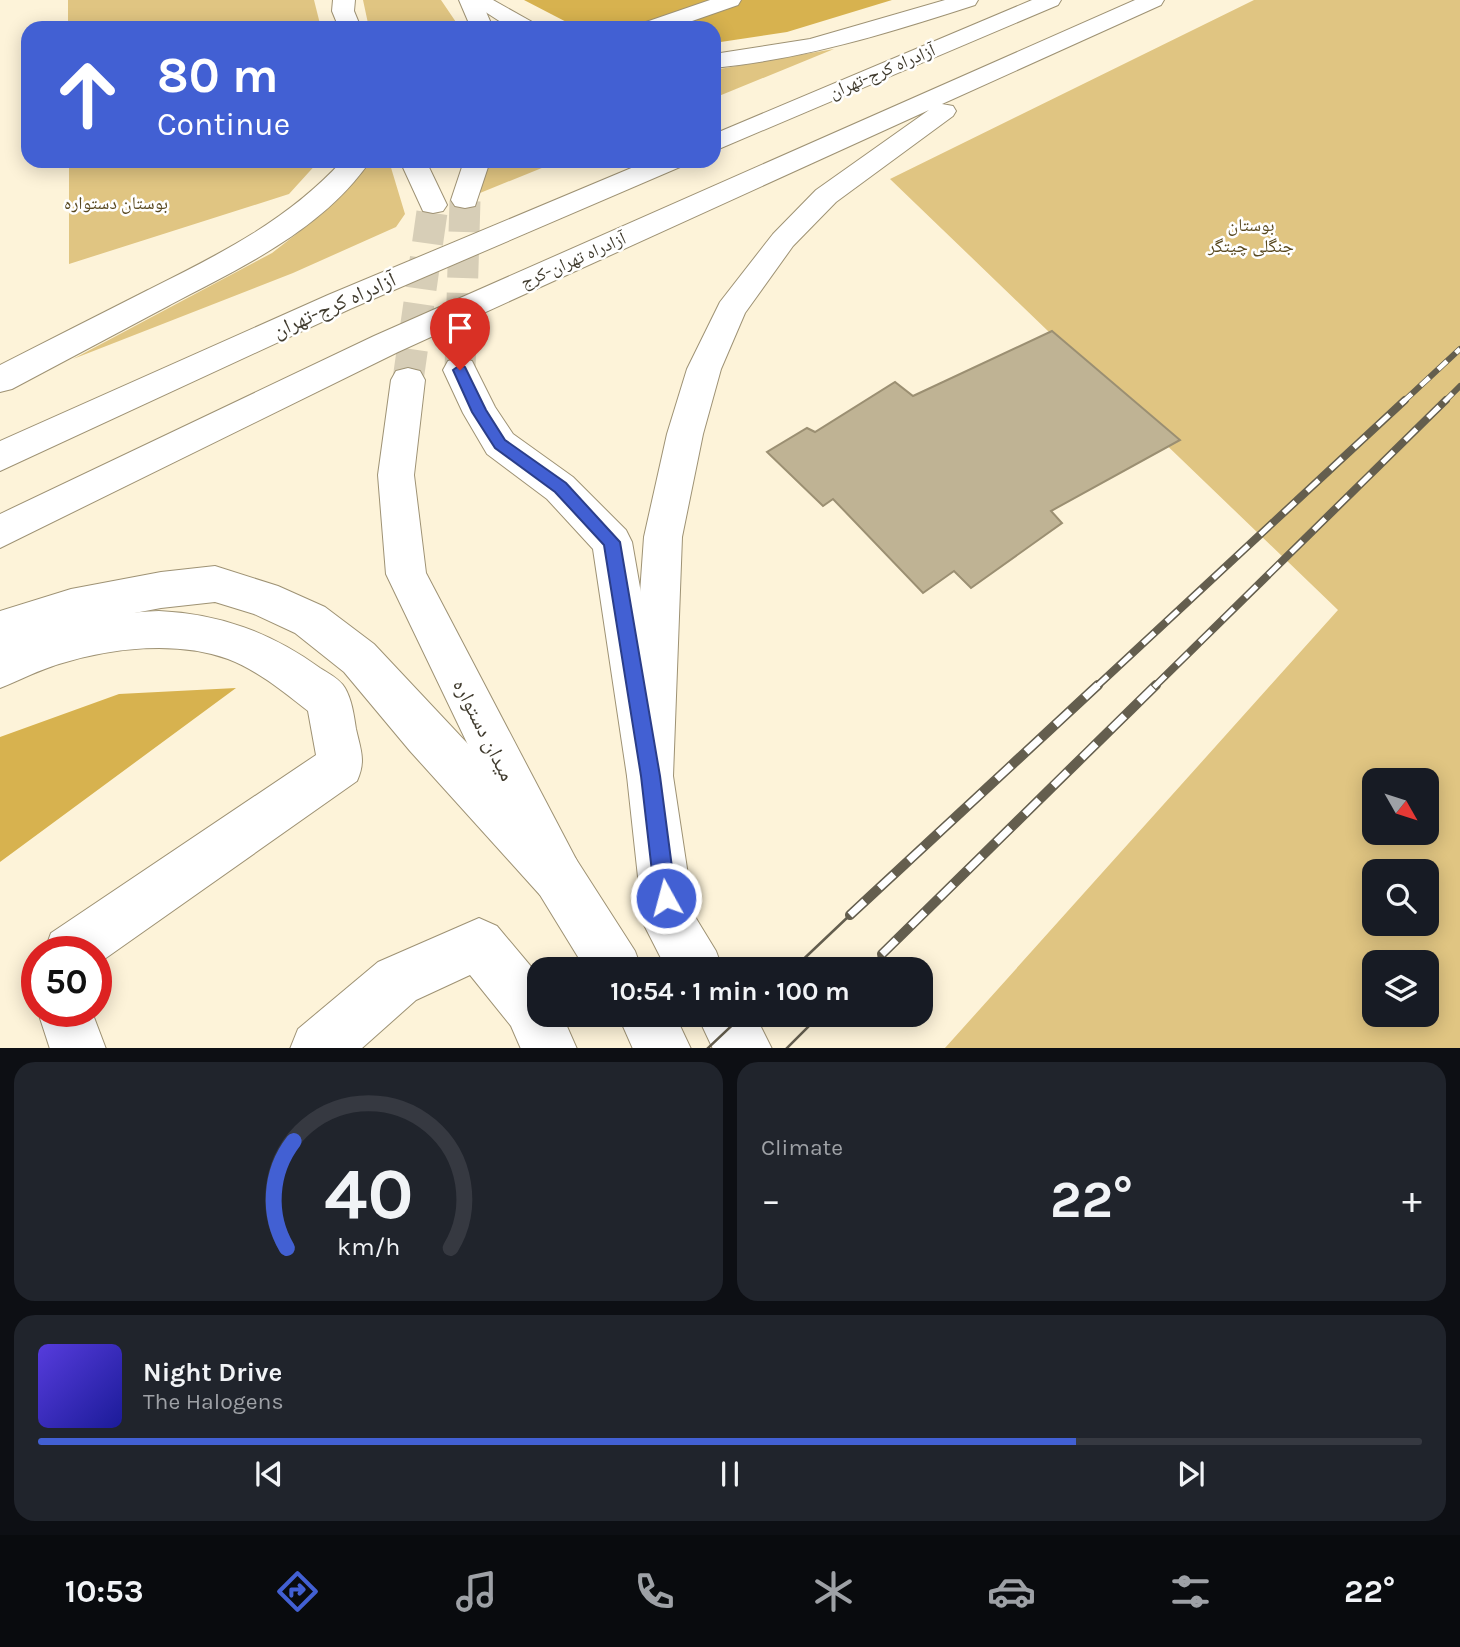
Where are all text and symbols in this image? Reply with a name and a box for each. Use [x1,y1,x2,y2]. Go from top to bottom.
street label: آزادراه کرج-تهران [825,39,939,104]
text: 80 m [157,47,279,104]
icon: ahead [42,49,133,140]
text: Continue [157,106,290,143]
park label: بوستان دستواره [64,192,168,214]
park label: بوستان جنگلی چیتگر [1207,214,1294,257]
street label: آزادراه تهران-کرج [517,227,630,294]
street label: آزادراه کرج-تهران [269,267,400,344]
pin [430,298,490,370]
icon: arrive [441,309,479,347]
street label: میدان دستواره [448,675,520,785]
north arrow [1362,768,1438,845]
map controls [1362,768,1439,1027]
button: search [1362,859,1439,936]
position arrow [629,861,703,935]
speed limit sign: 50 [21,936,112,1027]
button: layers [1362,950,1439,1027]
text: 10:54 · 1 min · 100 m [610,976,850,1007]
text: Climate [761,1134,843,1161]
text: 40 [324,1151,413,1236]
text: 22° [1050,1169,1133,1230]
text: − [761,1178,781,1223]
text: + [1402,1178,1422,1223]
text: km/h [337,1231,400,1260]
text: Night Drive [143,1357,282,1388]
text: The Halogens [143,1388,283,1415]
icon: previous [250,1455,288,1493]
icon: pause [711,1455,749,1493]
icon: next [1172,1455,1210,1493]
icon: directions [273,1567,322,1616]
icon: music [452,1567,501,1616]
icon: phone [630,1567,679,1616]
icon: climate [809,1567,858,1616]
icon: car [987,1567,1036,1616]
icon: filters [1166,1567,1215,1616]
text: 10:53 [65,1573,144,1610]
text: 22° [1344,1573,1395,1610]

